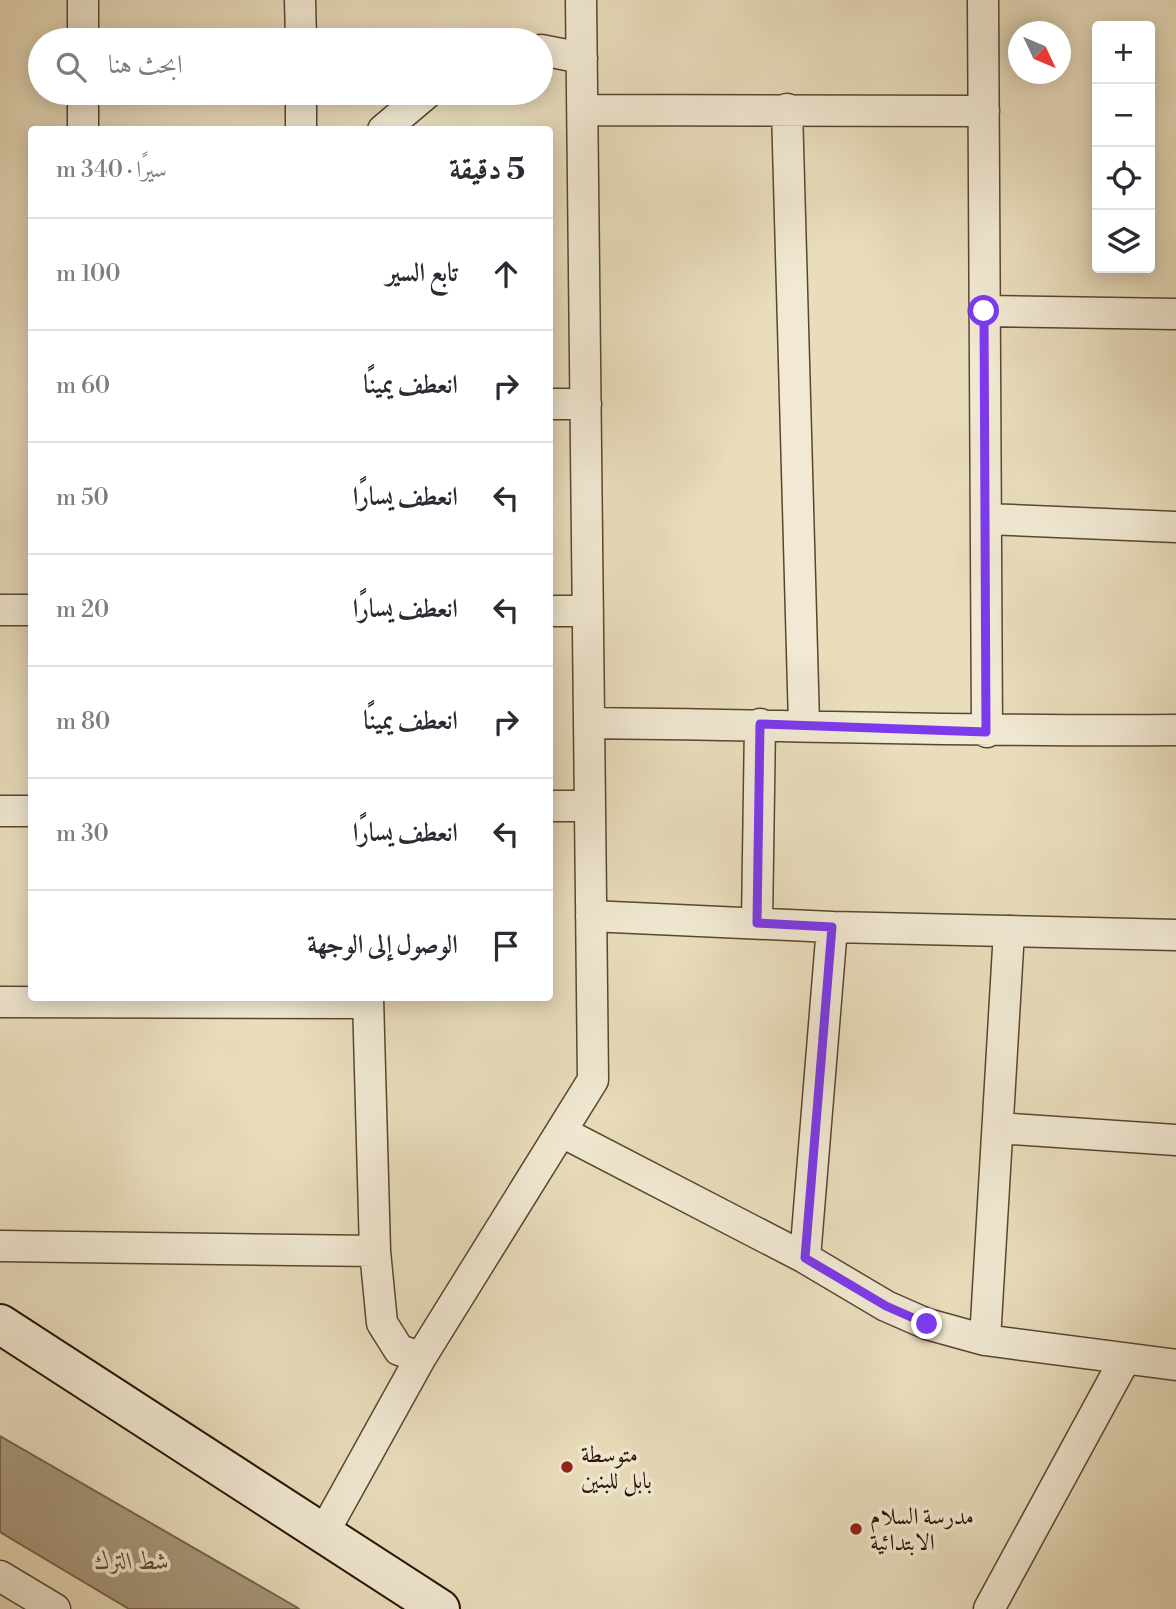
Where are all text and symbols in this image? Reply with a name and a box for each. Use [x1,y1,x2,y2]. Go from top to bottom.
north arrow [1008,21,1071,84]
map controls [1092,21,1155,273]
button: + [1092,21,1155,84]
search box [28,28,553,105]
icon: search [52,48,90,86]
text: ابحث هنا [108,49,183,81]
button: − [1092,84,1155,147]
button: locate [1092,147,1155,210]
text: 5 دقيقة [449,151,525,189]
text: سيرًا · 340 m [56,156,167,184]
button: layers [1092,210,1155,273]
icon: ahead [487,255,525,293]
text: تابع السير [386,257,458,289]
text: 100 m [56,260,121,288]
route start [968,295,999,326]
icon: right [487,367,525,405]
text: انعطف يمينًا [363,369,458,401]
text: 60 m [56,372,110,400]
icon: left [487,479,525,517]
text: انعطف يسارًا [353,481,458,513]
text: 50 m [56,484,109,512]
icon: left [487,591,525,629]
text: انعطف يسارًا [353,593,458,625]
text: 20 m [56,596,109,624]
icon: right [487,703,525,741]
text: انعطف يمينًا [363,705,458,737]
text: 80 m [56,708,110,736]
icon: left [487,815,525,853]
text: انعطف يسارًا [353,817,458,849]
text: 30 m [56,820,109,848]
icon: arrive [487,927,525,965]
text: الوصول إلى الوجهة [307,929,458,961]
route end [911,1308,942,1339]
place label: متوسطة بابل للبنين [581,1441,652,1497]
marker: متوسطة بابل للبنين [559,1459,575,1475]
place label: مدرسة السلام الابتدائية [870,1503,974,1557]
marker: مدرسة السلام الابتدائية [848,1521,864,1537]
water label: شط الترك [95,1547,169,1577]

